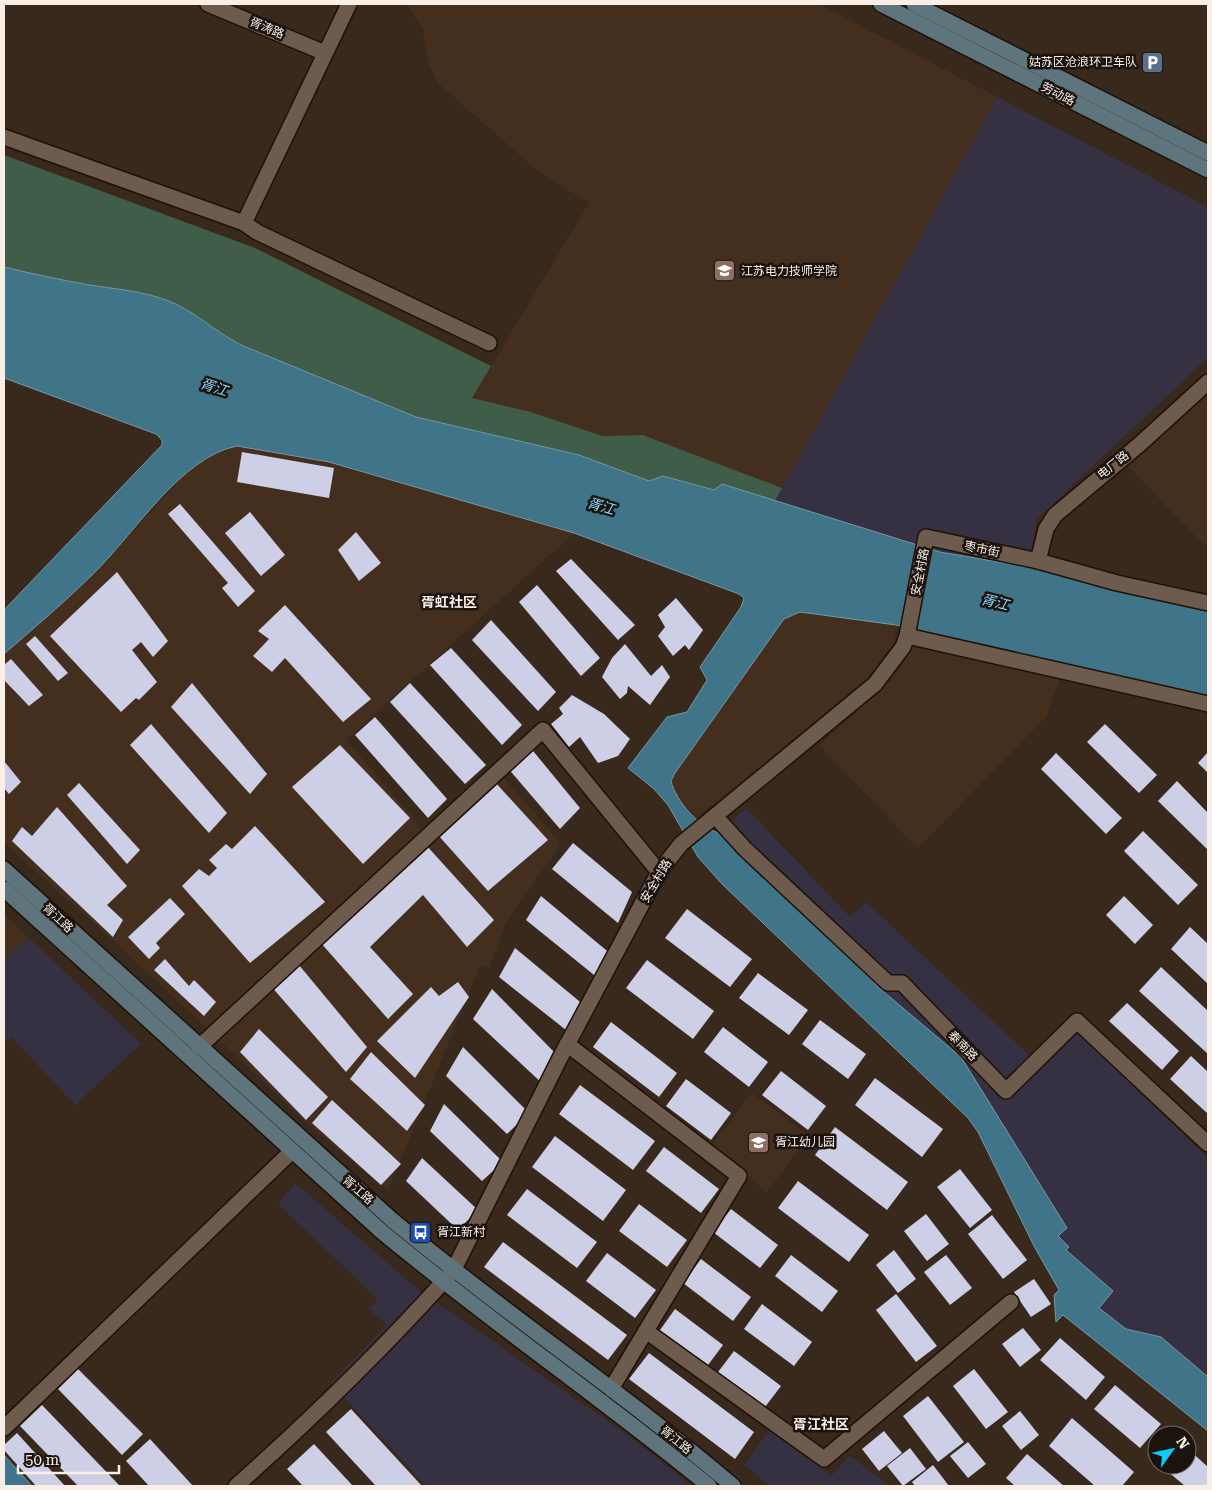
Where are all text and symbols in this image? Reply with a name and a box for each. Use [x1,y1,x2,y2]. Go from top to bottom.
street label: 胥涛路 [248,15,286,41]
parking icon: 姑苏区沧浪环卫车队 [1141,50,1165,74]
place label: 姑苏区沧浪环卫车队 [1029,55,1137,69]
street label: 劳动路 [1039,80,1077,108]
school or university icon: 江苏电力技师学院 [713,259,737,283]
place label: 江苏电力技师学院 [741,264,837,278]
water label: 胥江 [198,375,232,400]
street label: 电厂路 [1095,448,1131,482]
water label: 胥江 [585,494,619,518]
street label: 枣市街 [963,538,1001,560]
street label: 安全村路 [909,547,931,597]
water label: 胥江 [979,591,1012,614]
district label: 胥虹社区 [421,594,477,610]
street label: 安全村路 [638,857,674,905]
street label: 胥江路 [40,901,76,935]
street label: 泰南路 [945,1028,981,1064]
school or university icon: 胥江幼儿园 [747,1130,771,1154]
place label: 胥江幼儿园 [775,1135,835,1149]
street label: 胥江路 [340,1173,376,1207]
bus stop icon: 胥江新村 [409,1220,433,1244]
place label: 胥江新村 [437,1225,486,1239]
district label: 胥江社区 [793,1416,849,1432]
street label: 胥江路 [658,1423,694,1457]
north arrow [1147,1425,1197,1475]
text: N [1173,1434,1193,1452]
scale bar [18,1442,119,1474]
text: 50 m [25,1451,60,1469]

